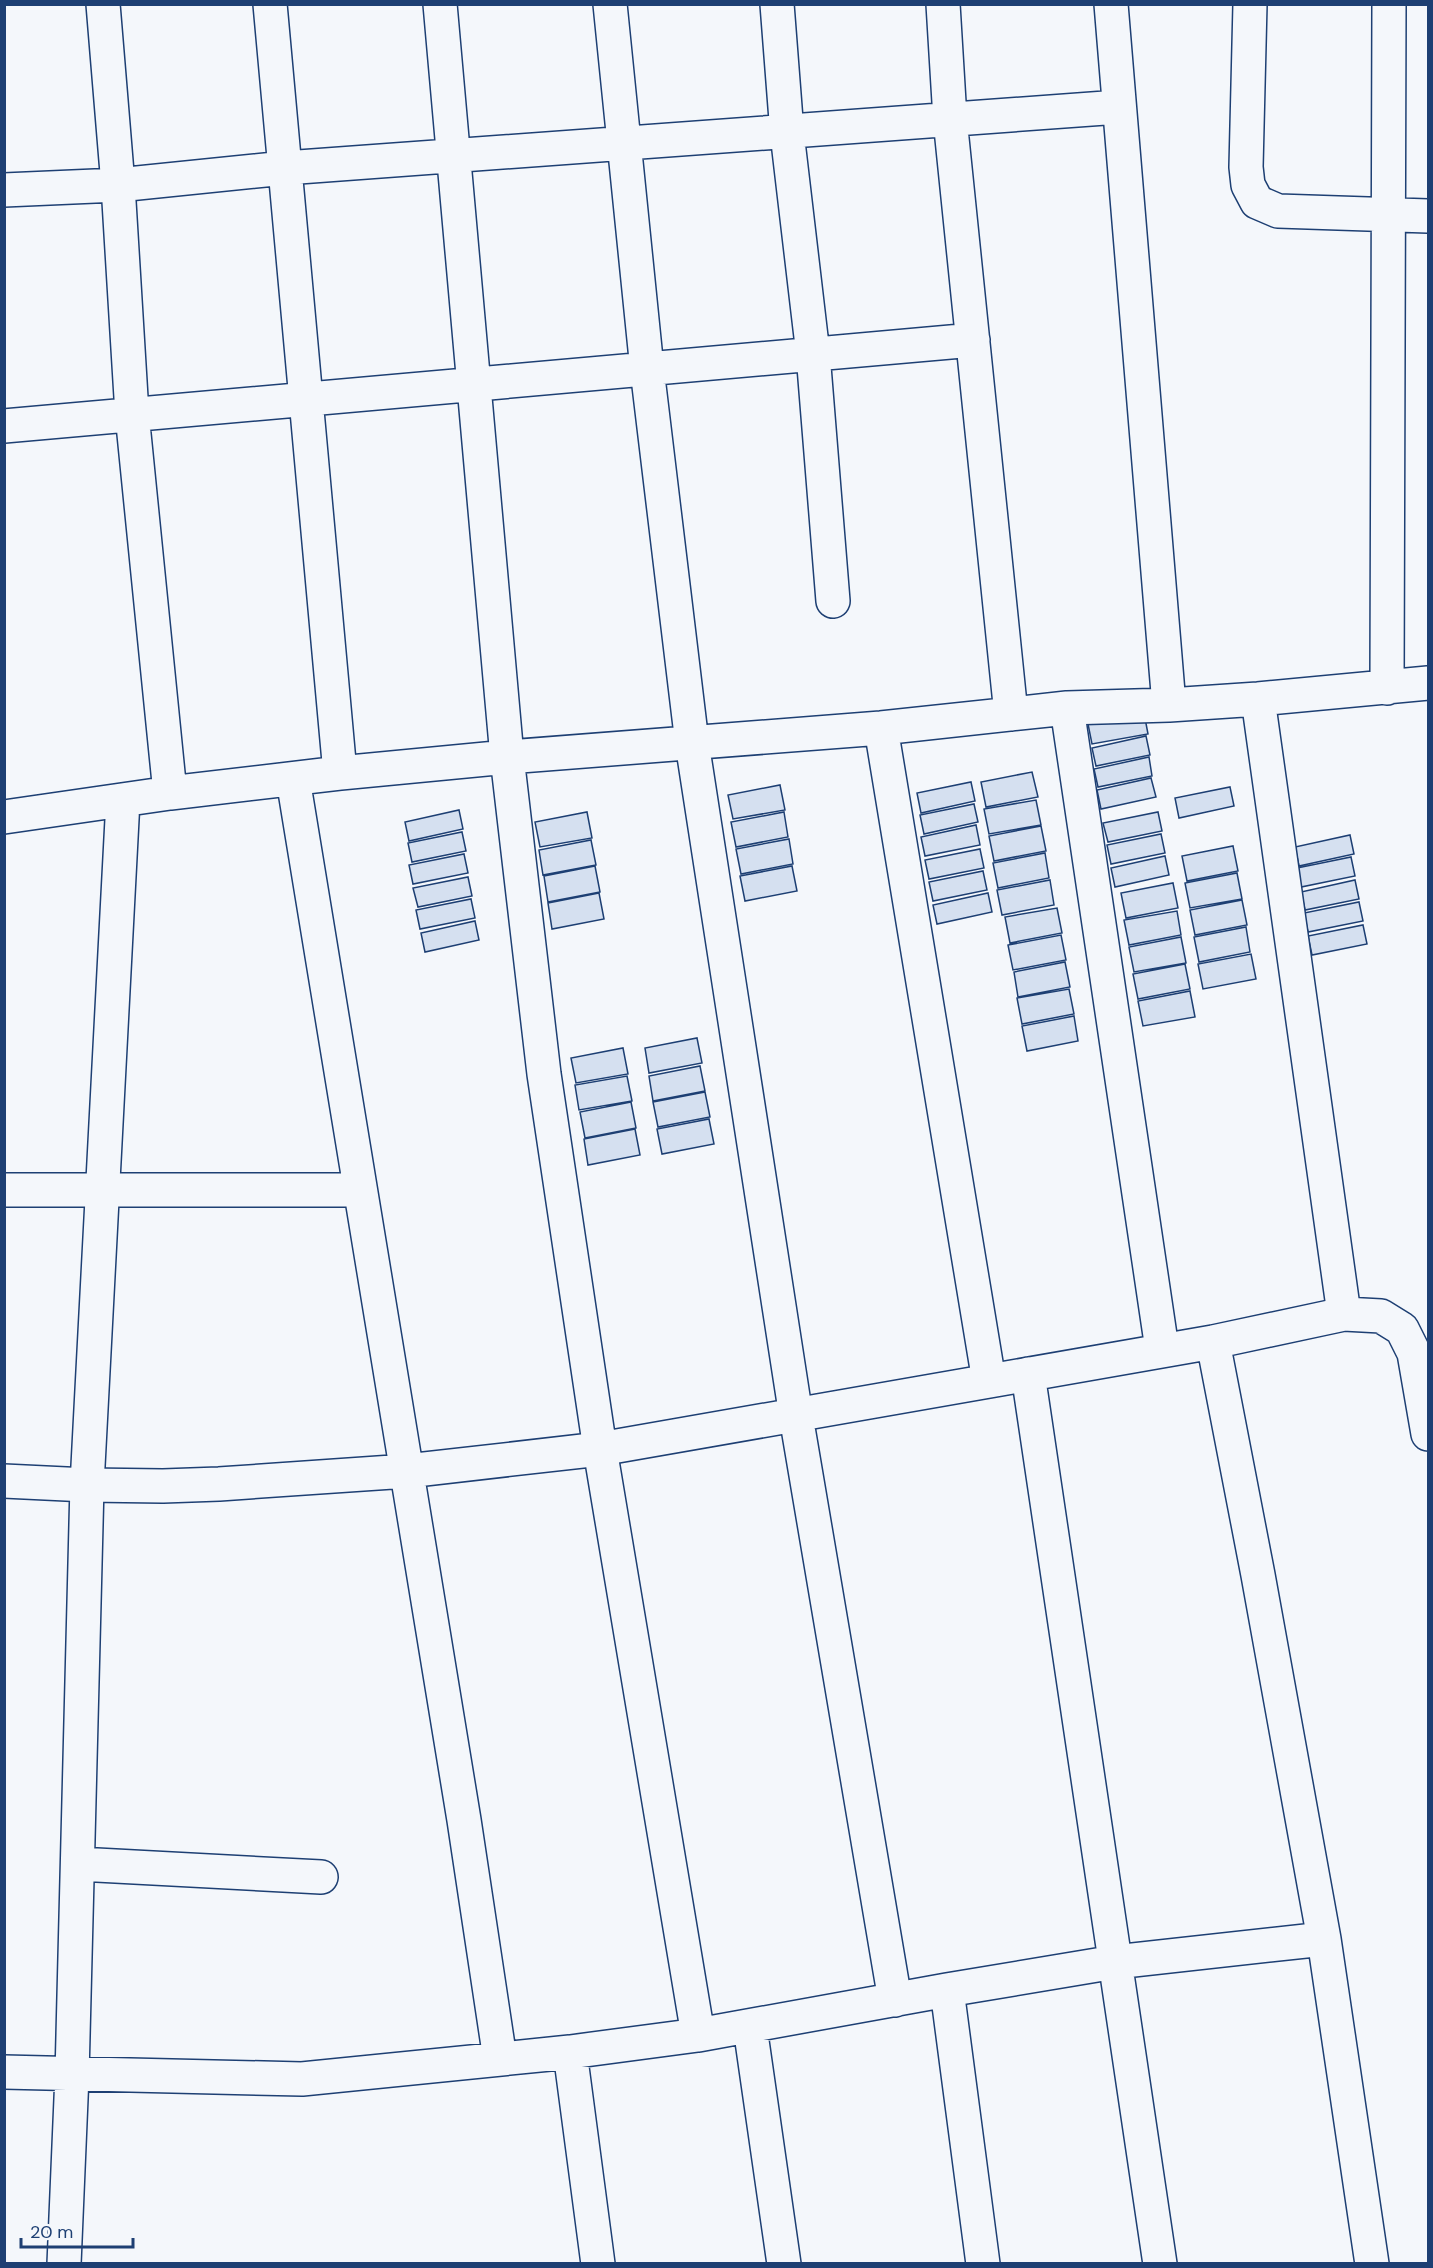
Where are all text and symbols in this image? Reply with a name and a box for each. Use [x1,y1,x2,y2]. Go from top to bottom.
scale bar [21,2211,134,2249]
text: 20 m [30,2220,73,2244]

